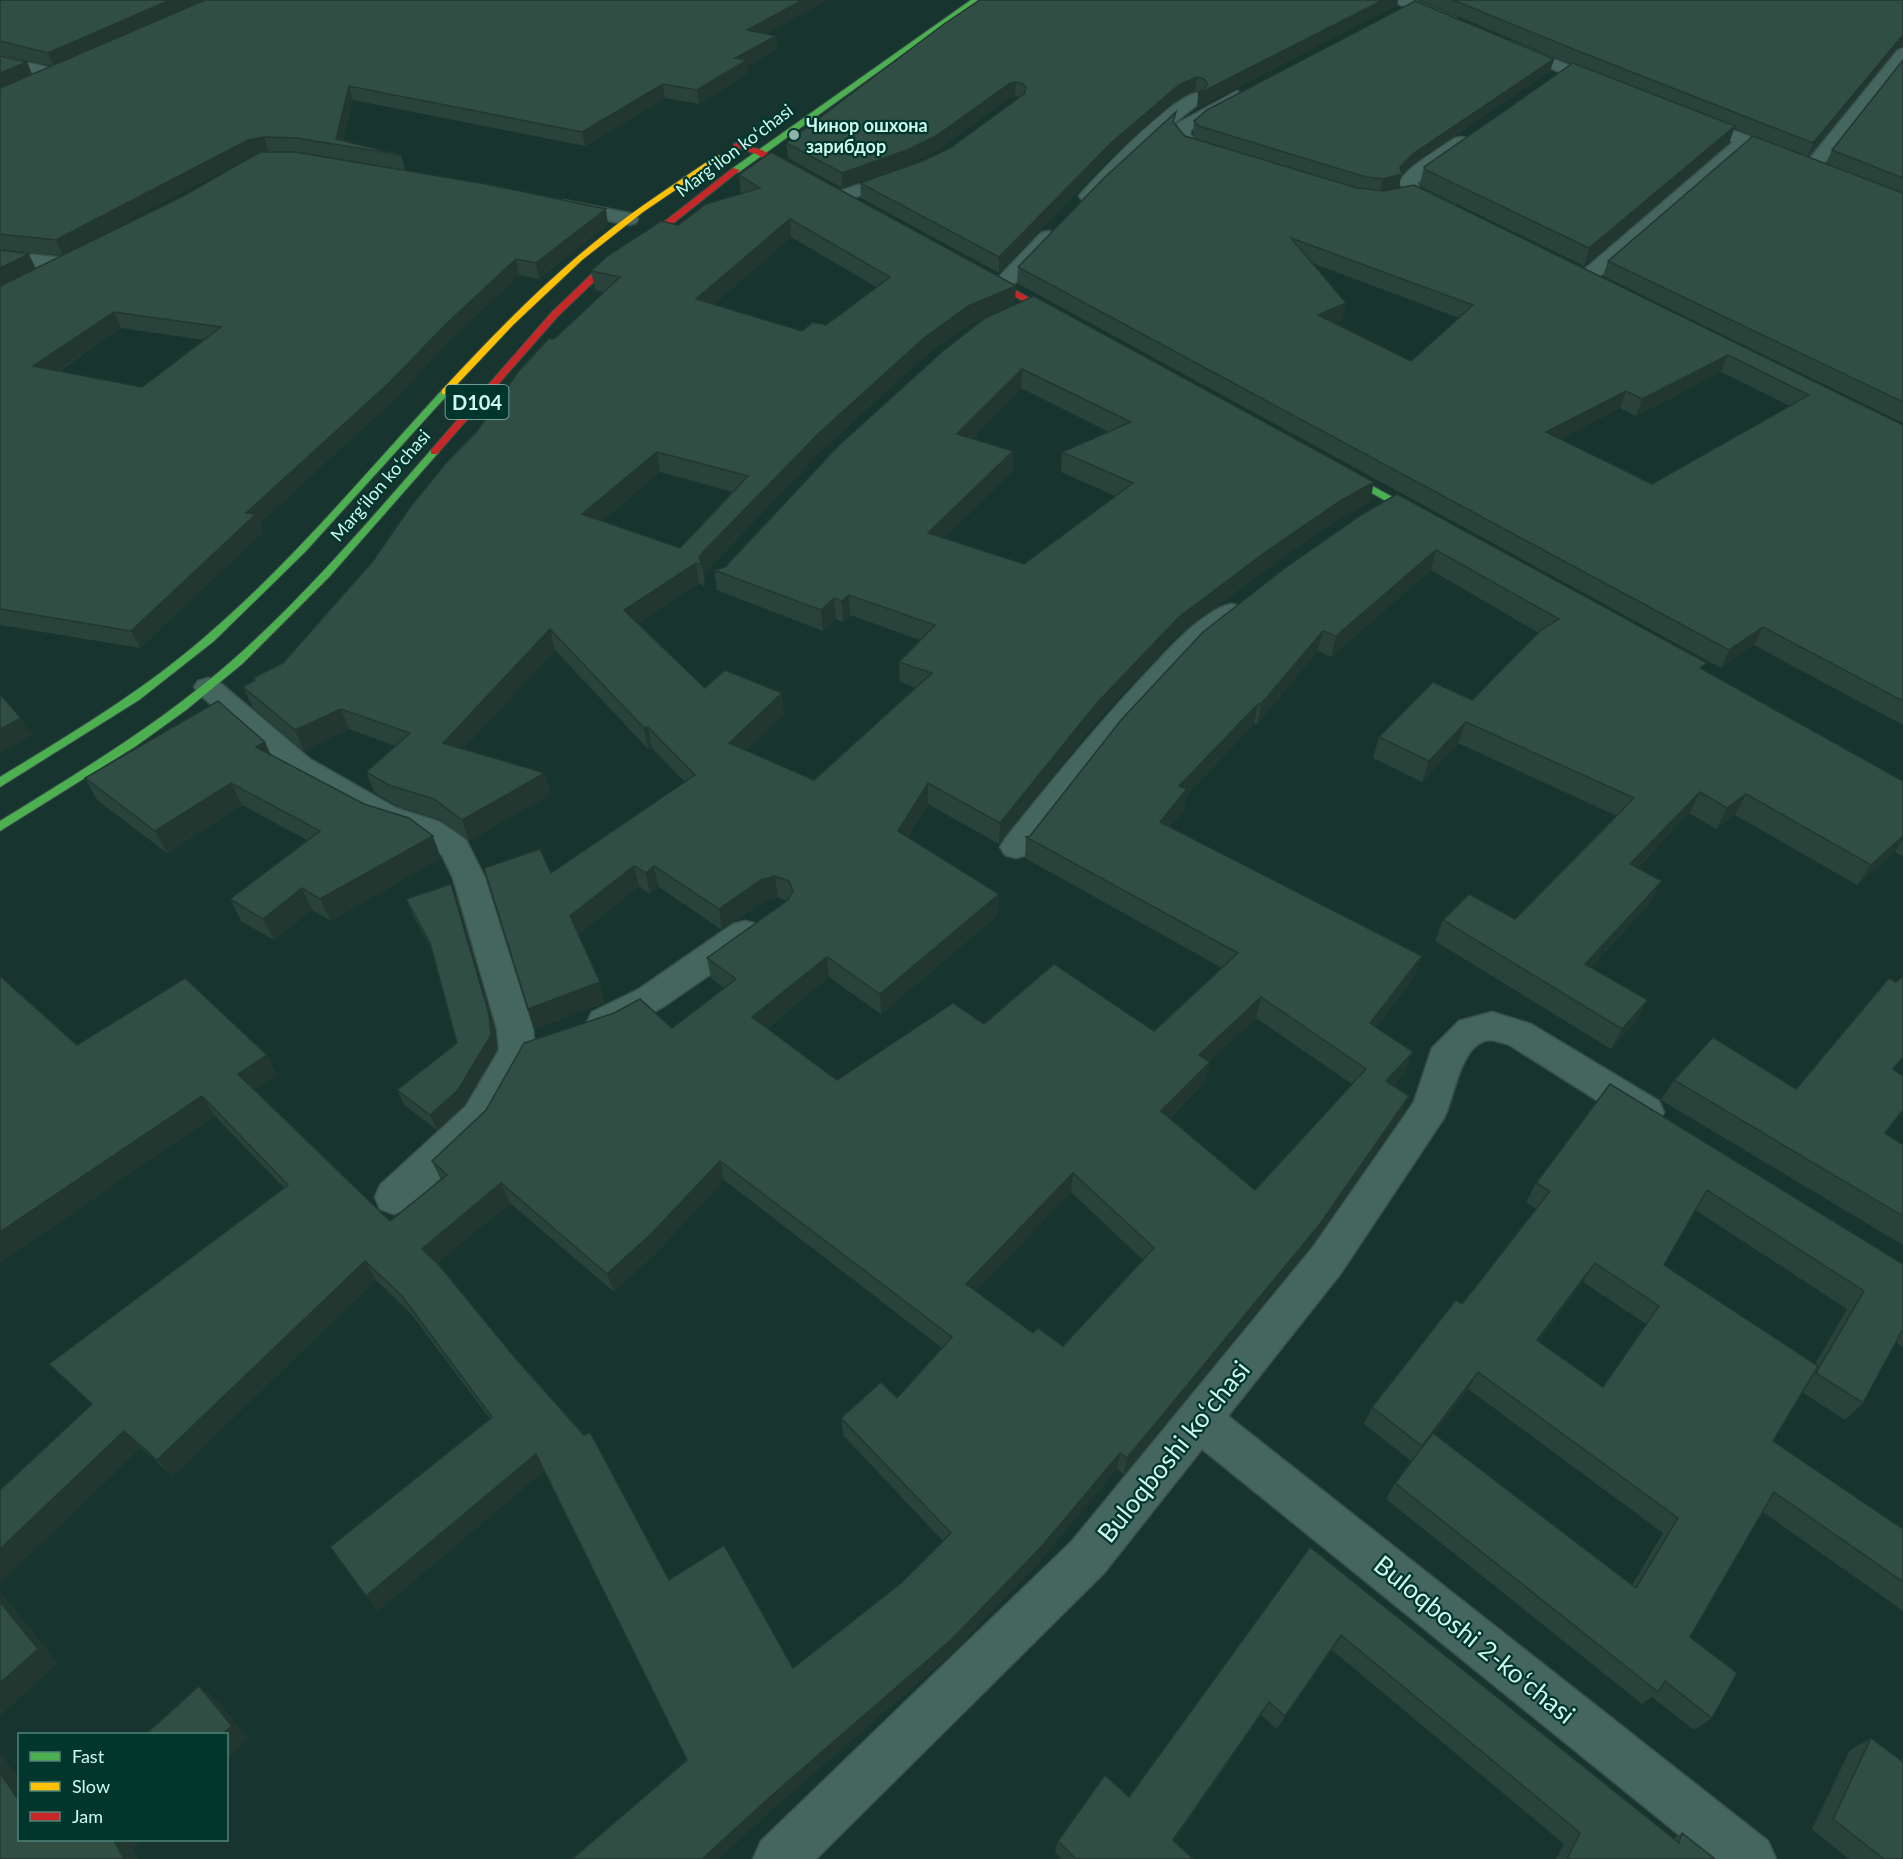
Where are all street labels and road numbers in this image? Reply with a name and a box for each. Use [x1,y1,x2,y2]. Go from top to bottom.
street label: Margʻilon koʻchasi [671,99,797,201]
road number: D104 [446,385,508,419]
street label: Margʻilon koʻchasi [326,425,434,545]
street label: Buloqboshi koʻchasi [1090,1354,1256,1548]
street label: Buloqboshi 2-koʻchasi [1368,1548,1582,1730]

